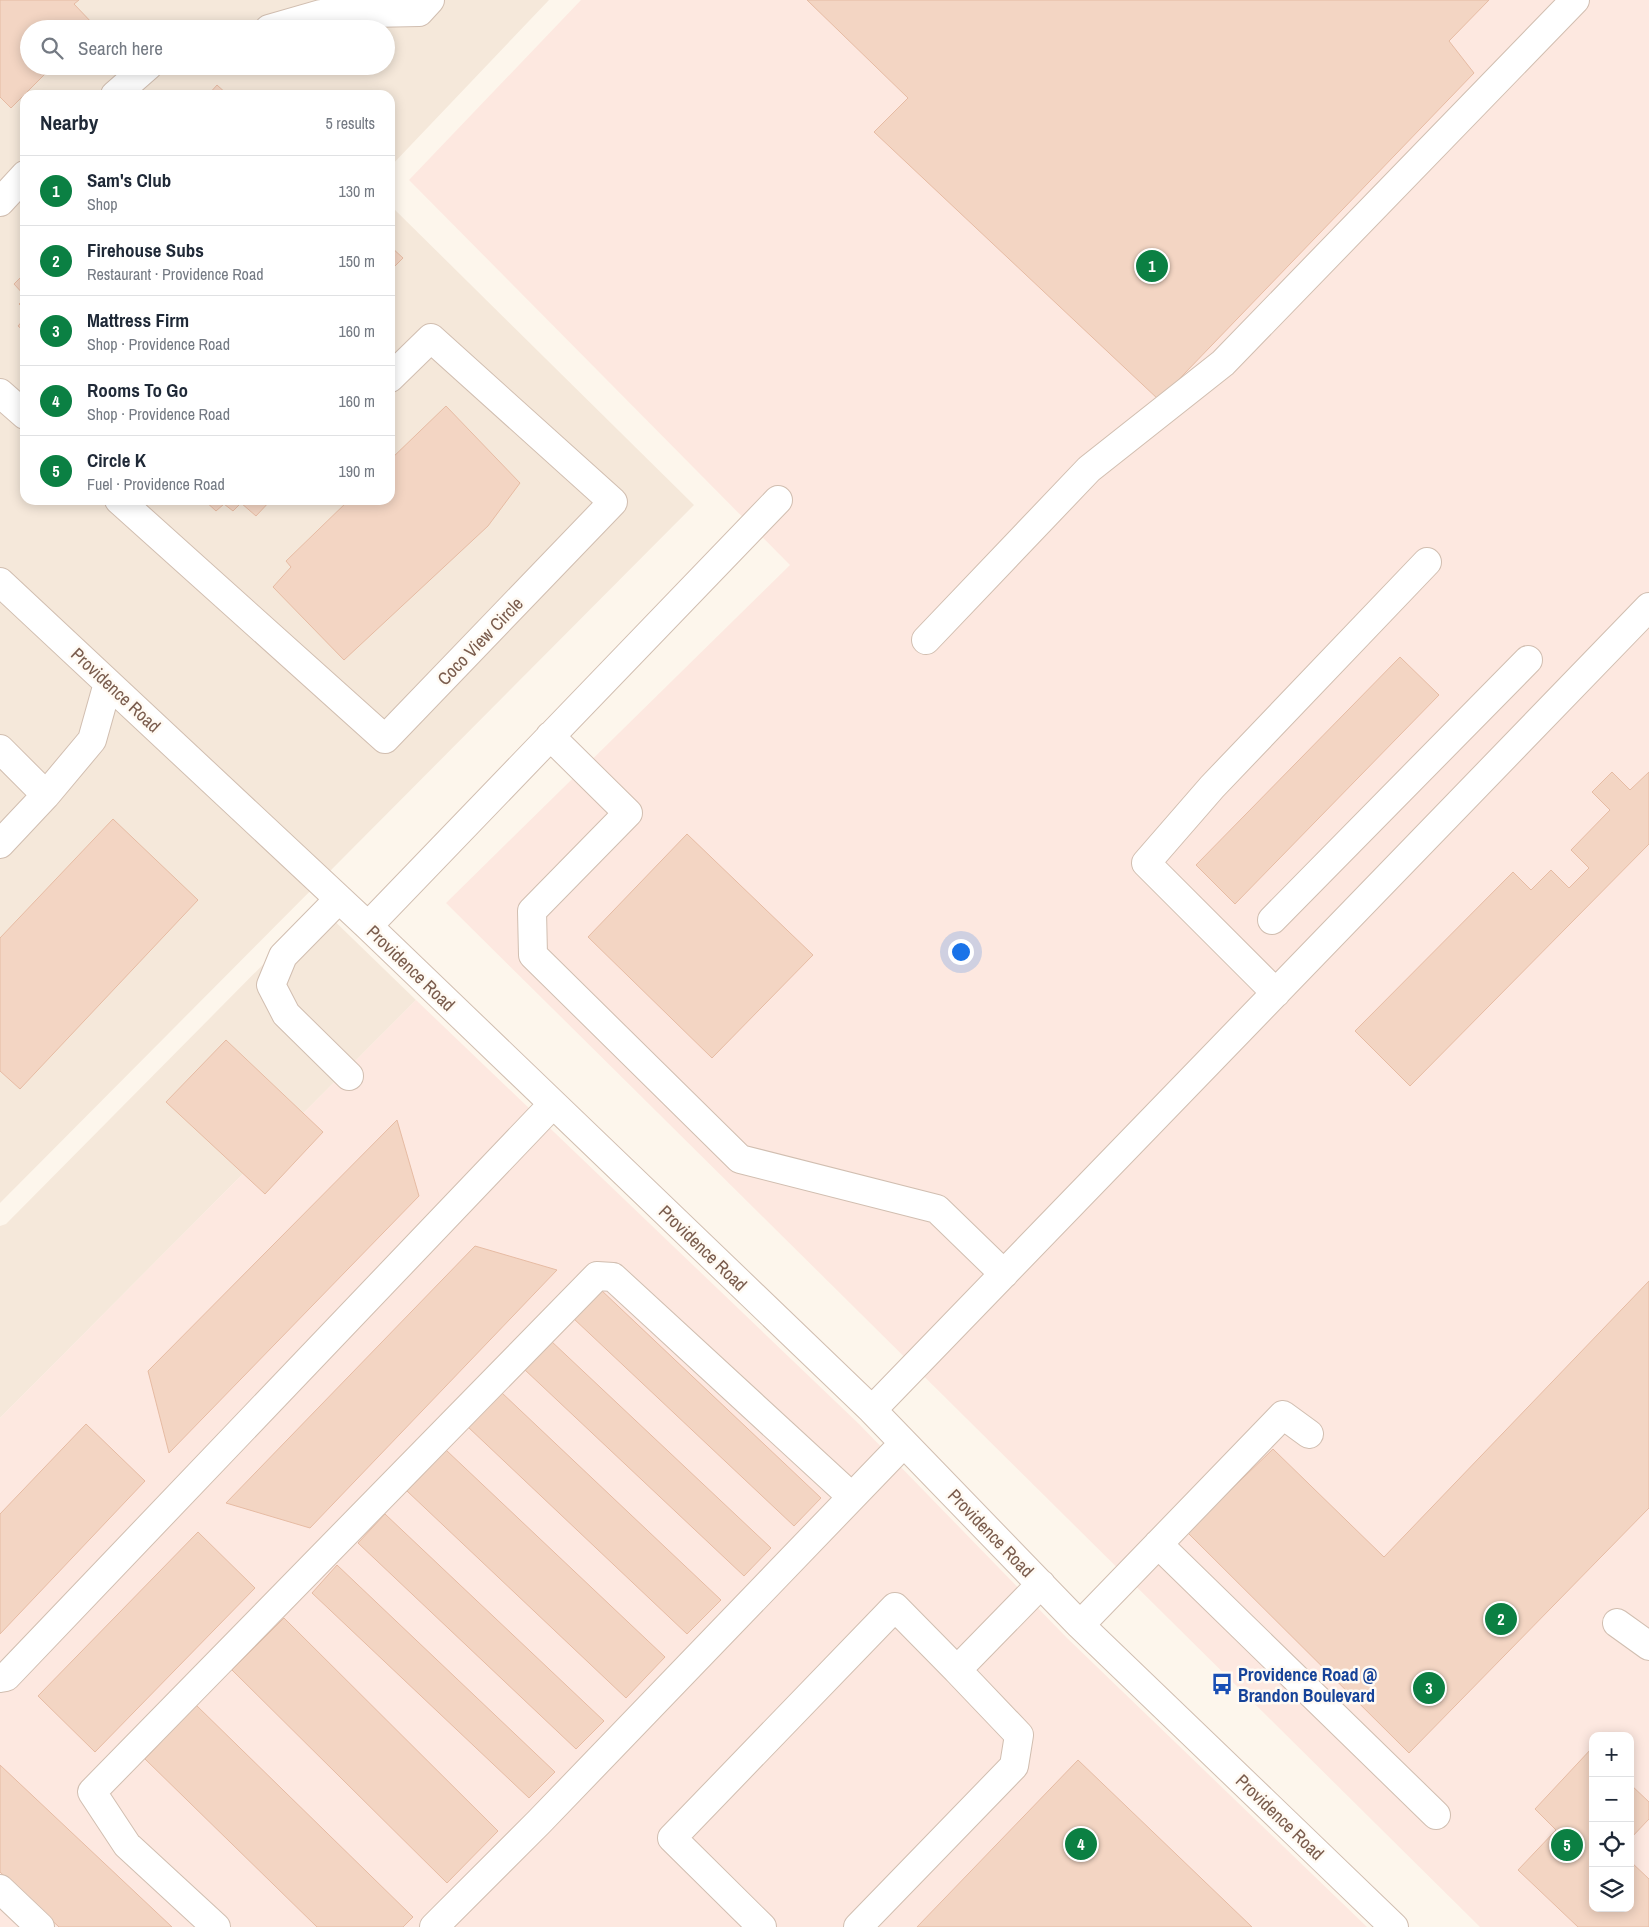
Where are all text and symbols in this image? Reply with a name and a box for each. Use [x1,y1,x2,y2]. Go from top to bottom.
search box [20,20,395,75]
icon: search [38,34,66,62]
text: Search here [78,35,163,61]
text: Nearby [40,108,98,137]
text: 5 results [325,112,375,134]
text: Sam's Club [87,167,171,193]
text: 1 [52,180,60,202]
text: 130 m [339,180,375,202]
text: Shop [87,193,118,215]
text: Firehouse Subs [87,237,204,263]
pin: 1 [1136,247,1168,285]
text: 2 [52,250,60,272]
text: 150 m [339,250,375,272]
text: Restaurant · Providence Road [87,263,264,285]
text: Mattress Firm [87,307,189,333]
text: 3 [52,320,60,342]
text: 160 m [339,320,375,342]
text: Shop · Providence Road [87,333,230,355]
text: Rooms To Go [87,377,188,403]
text: 4 [52,390,60,412]
text: 160 m [339,390,375,412]
text: Shop · Providence Road [87,403,230,425]
text: Circle K [87,447,146,473]
text: 5 [52,460,60,482]
text: 190 m [339,460,375,482]
text: Fuel · Providence Road [87,473,225,495]
street label: Coco View Circle [431,591,529,691]
street label: Providence Road [66,642,166,738]
street label: Providence Road [361,919,461,1017]
your location [948,939,974,965]
street label: Providence Road [653,1199,753,1297]
street label: Providence Road [942,1483,1040,1583]
pin: 2 [1485,1600,1517,1638]
place label: Providence Road @ Brandon Boulevard [1238,1662,1377,1708]
pin: 3 [1413,1669,1445,1707]
bus stop icon: Providence Road @ Brandon Boulevard [1209,1671,1235,1697]
map controls [1589,1732,1634,1912]
button: + [1589,1732,1634,1777]
street label: Providence Road [1230,1768,1330,1866]
button: − [1589,1777,1634,1822]
button: locate [1589,1822,1634,1867]
pin: 4 [1065,1825,1097,1863]
pin: 5 [1551,1826,1583,1864]
button: layers [1589,1867,1634,1912]

